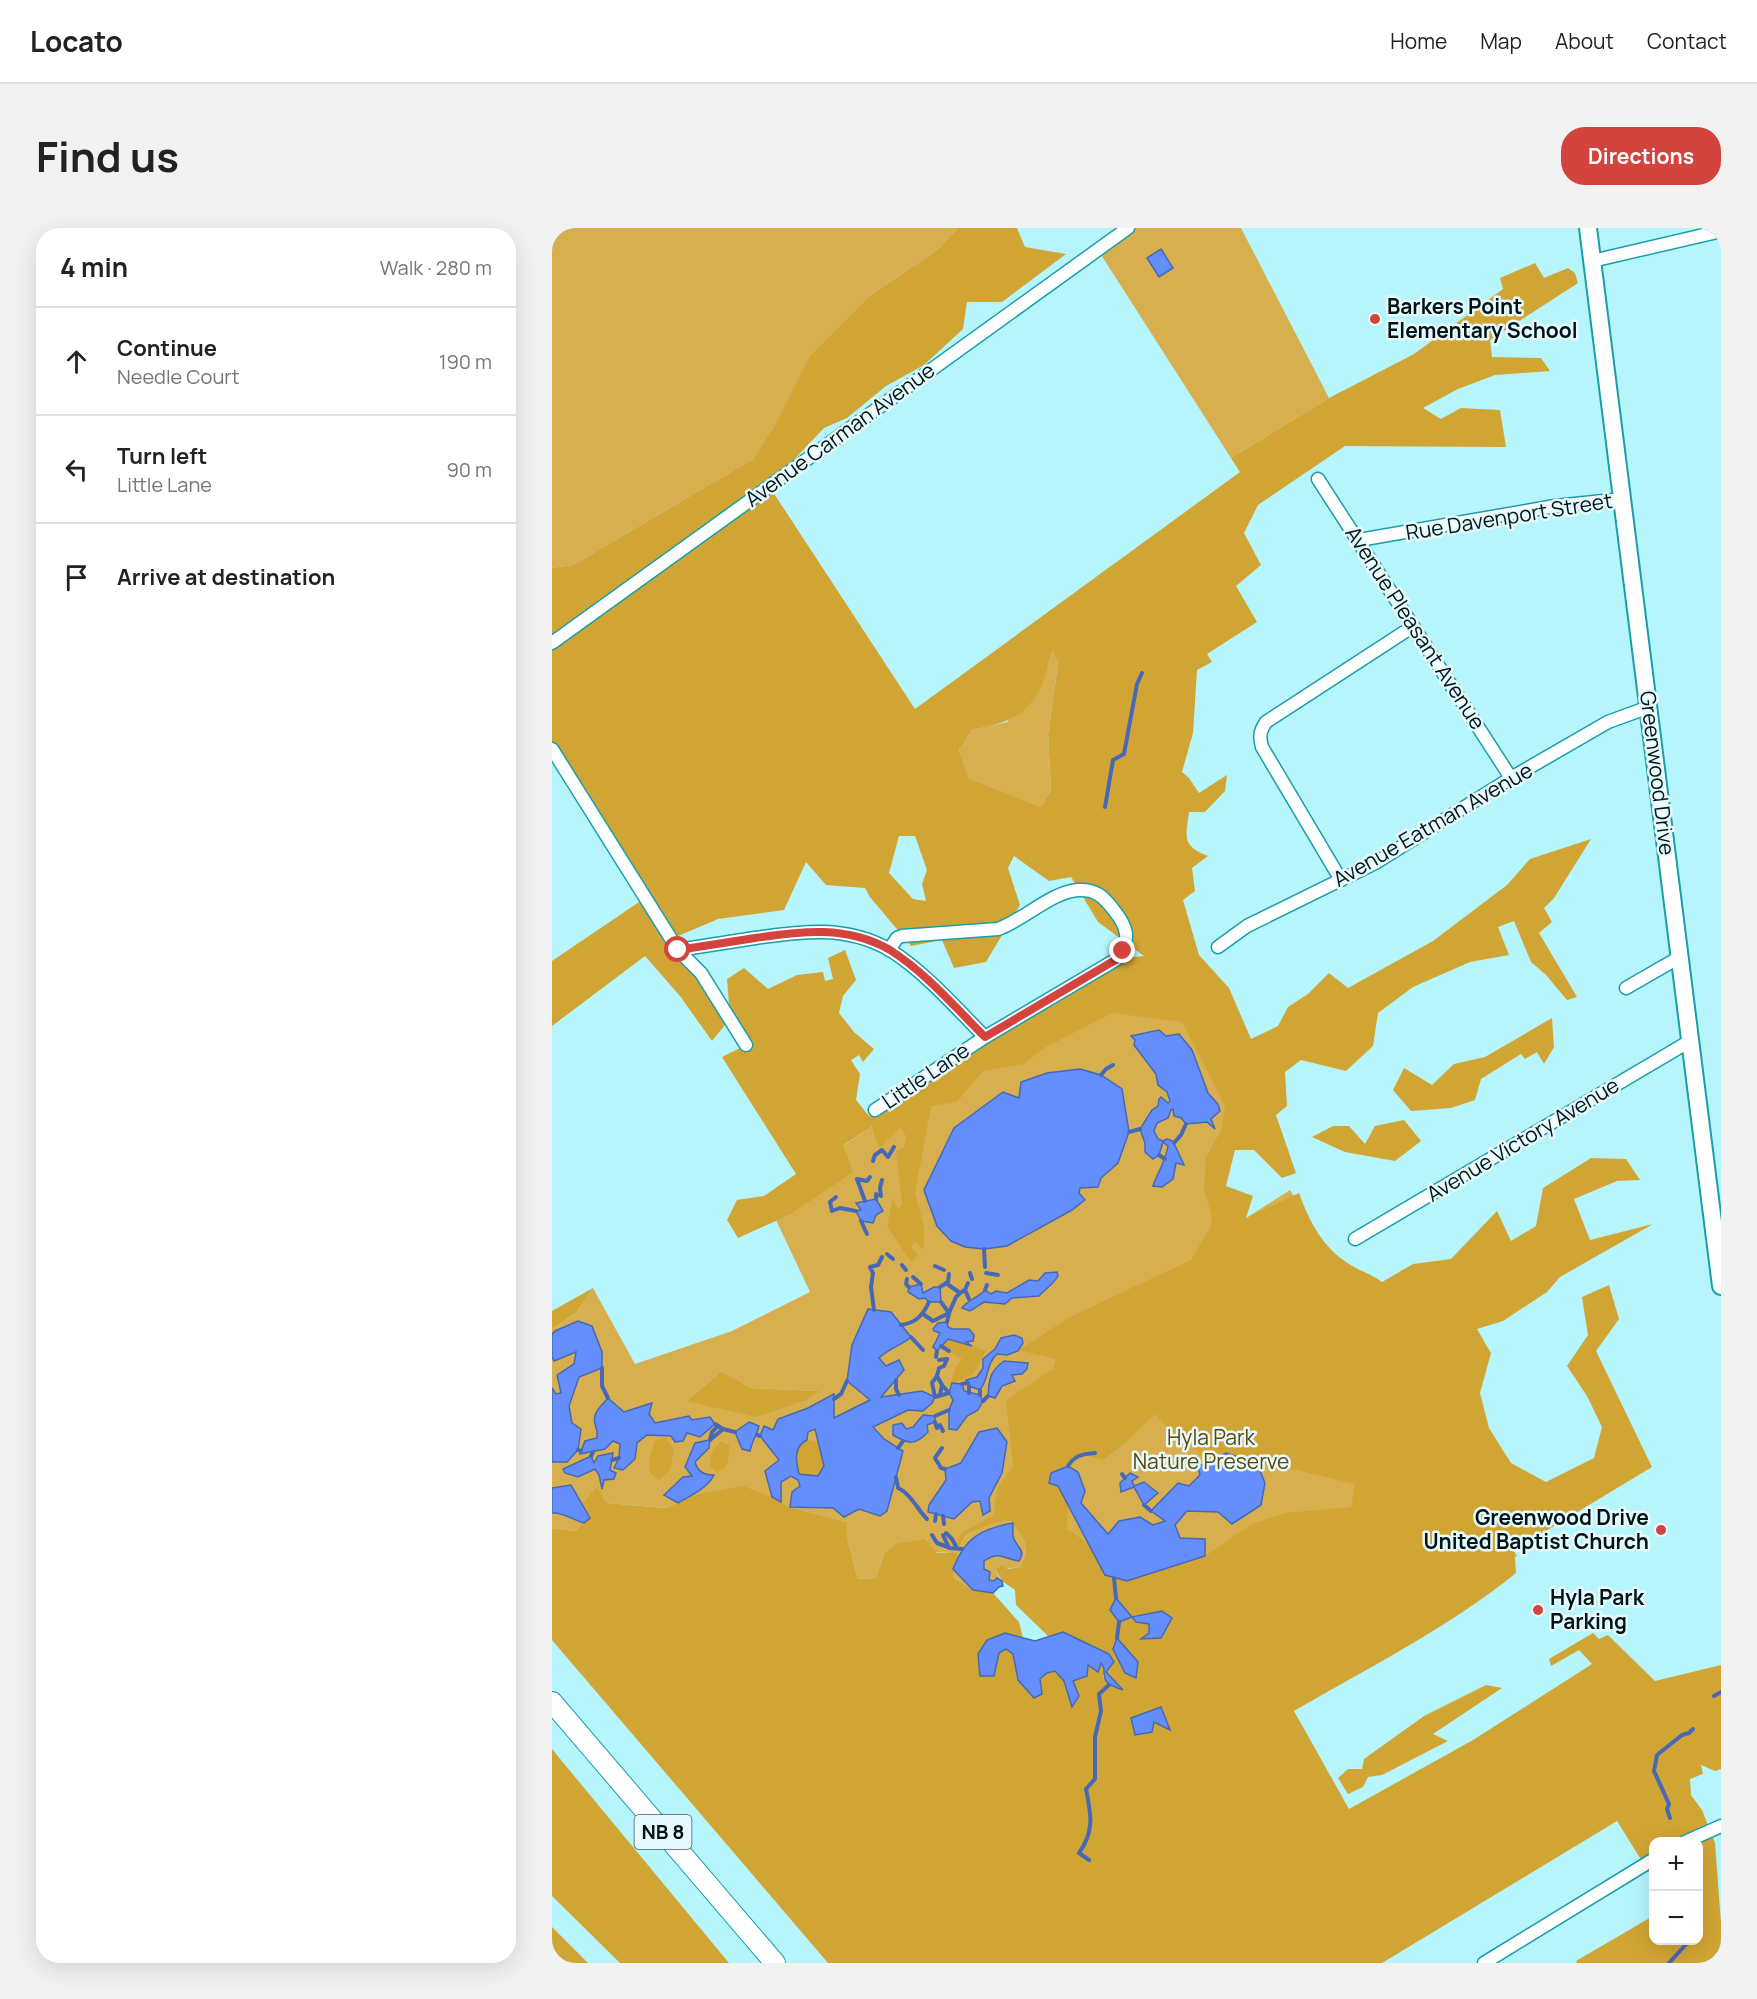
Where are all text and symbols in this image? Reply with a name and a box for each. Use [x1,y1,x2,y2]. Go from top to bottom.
text: Locato [30,22,123,60]
text: Home [1390,27,1447,55]
text: Map [1480,27,1522,55]
text: About [1555,27,1614,55]
text: Contact [1647,27,1727,55]
text: Find us [36,127,179,185]
button: Directions [1561,127,1721,185]
text: 4 min [60,249,128,285]
text: Walk · 280 m [380,254,492,281]
place label: Barkers Point Elementary School [1387,292,1578,344]
marker: Barkers Point Elementary School [1368,312,1382,326]
text: Continue [117,333,217,363]
icon: ahead [60,345,93,378]
text: 190 m [439,348,492,375]
street label: Avenue Carman Avenue [739,356,940,513]
text: Needle Court [117,363,240,390]
text: Turn left [117,441,207,471]
icon: left [60,453,93,486]
text: 90 m [446,456,492,483]
text: Little Lane [117,471,212,498]
street label: Rue Davenport Street [1403,486,1614,546]
street label: Avenue Pleasant Avenue [1340,520,1492,735]
icon: arrive [60,561,93,594]
text: Arrive at destination [117,562,335,592]
street label: Greenwood Drive [1634,689,1682,857]
street label: Avenue Eatman Avenue [1328,755,1537,893]
route start [664,936,690,962]
route end [1109,937,1135,963]
street label: Little Lane [876,1036,975,1115]
street label: Avenue Victory Avenue [1421,1071,1624,1208]
park label: Hyla Park Nature Preserve [1133,1423,1289,1475]
place label: Greenwood Drive United Baptist Church [1423,1503,1649,1555]
marker: Greenwood Drive United Baptist Church [1654,1523,1668,1537]
place label: Hyla Park Parking [1550,1583,1645,1635]
marker: Hyla Park Parking [1531,1603,1545,1617]
road number: NB 8 [634,1815,692,1849]
map controls [1649,1837,1703,1945]
button: + [1649,1837,1703,1891]
button: − [1649,1891,1703,1945]

